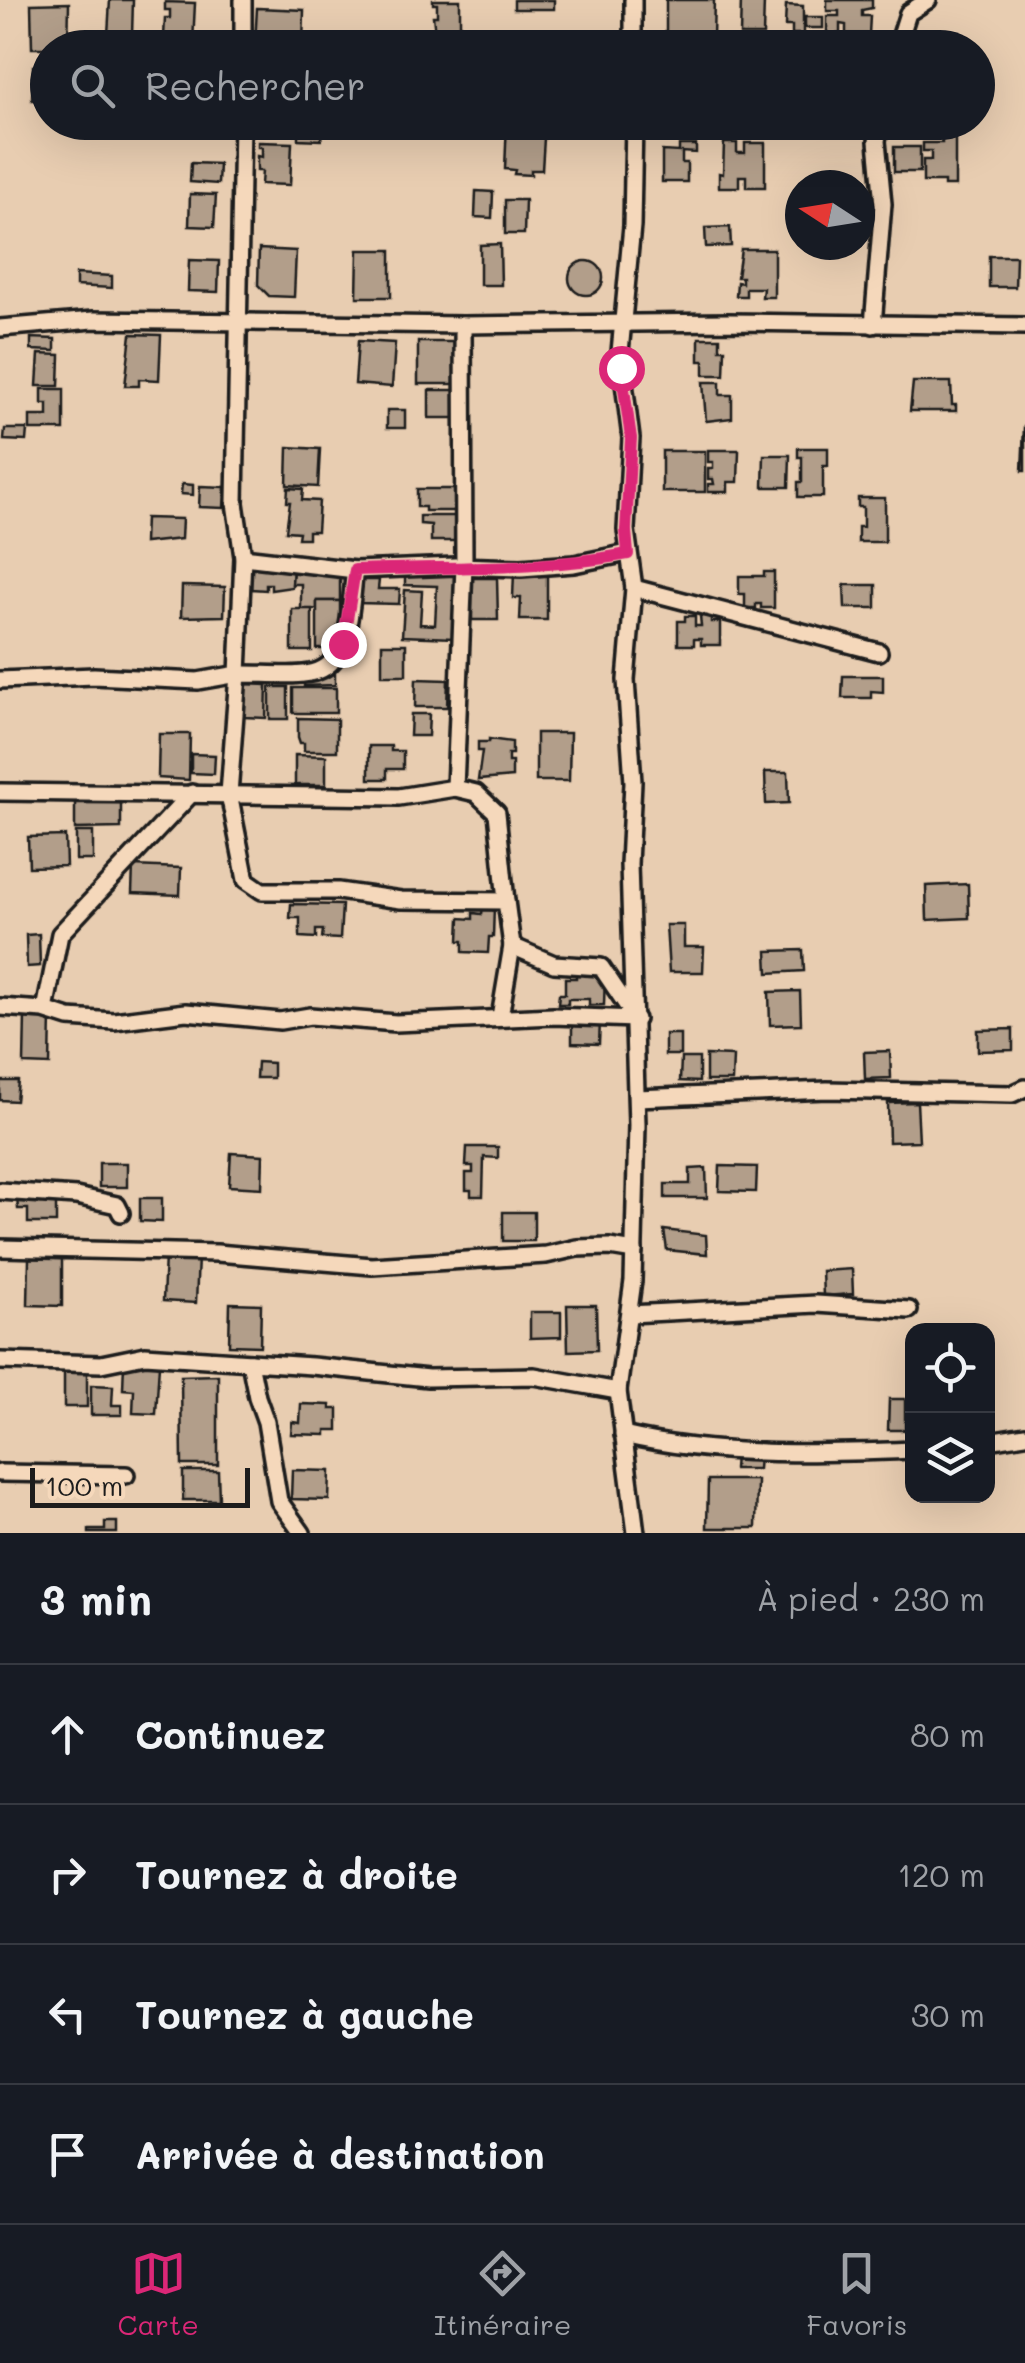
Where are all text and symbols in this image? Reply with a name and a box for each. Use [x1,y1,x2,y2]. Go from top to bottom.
search box [30,30,995,140]
icon: search [65,58,120,113]
text: Rechercher [145,60,366,110]
north arrow [785,170,875,260]
route start [599,346,645,392]
route end [321,622,367,668]
map controls [905,1323,995,1503]
button: locate [905,1323,995,1413]
button: layers [905,1413,995,1503]
scale bar [30,1463,250,1508]
text: 100 m [45,1467,123,1503]
text: 3 min [40,1571,152,1626]
text: À pied · 230 m [756,1577,985,1619]
icon: ahead [40,1707,95,1762]
text: Continuez [135,1709,326,1759]
text: 80 m [910,1713,985,1755]
icon: right [40,1847,95,1902]
text: Tournez à droite [135,1849,458,1899]
text: 120 m [897,1853,985,1895]
icon: left [40,1987,95,2042]
text: Tournez à gauche [135,1989,474,2039]
text: 30 m [911,1993,985,2035]
icon: arrive [40,2127,95,2182]
text: Arrivée à destination [135,2129,545,2179]
tab: Carte [118,2246,199,2342]
tab: Itinéraire [434,2246,571,2342]
tab: Favoris [807,2246,907,2342]

